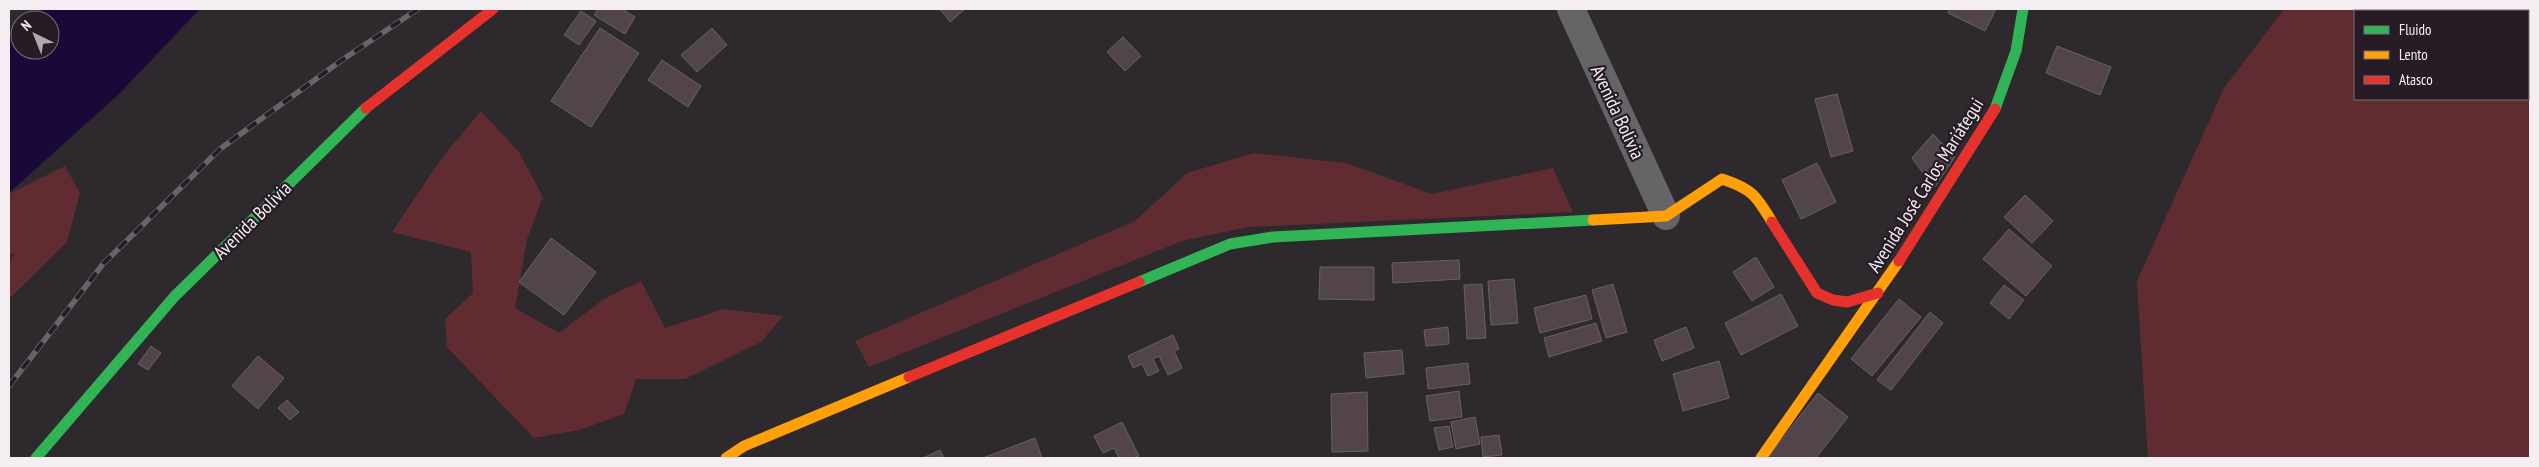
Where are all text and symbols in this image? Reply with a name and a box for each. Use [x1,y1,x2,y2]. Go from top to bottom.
north arrow [10,10,60,60]
legend [2354,10,2529,100]
text: N [17,16,35,35]
text: Fluido [2399,20,2431,39]
text: Lento [2399,45,2428,64]
street label: Avenida Bolivia [1586,61,1650,163]
text: Atasco [2399,70,2433,89]
street label: Avenida José Carlos Mariátegui [1861,93,1989,277]
street label: Avenida Bolivia [208,176,296,264]

